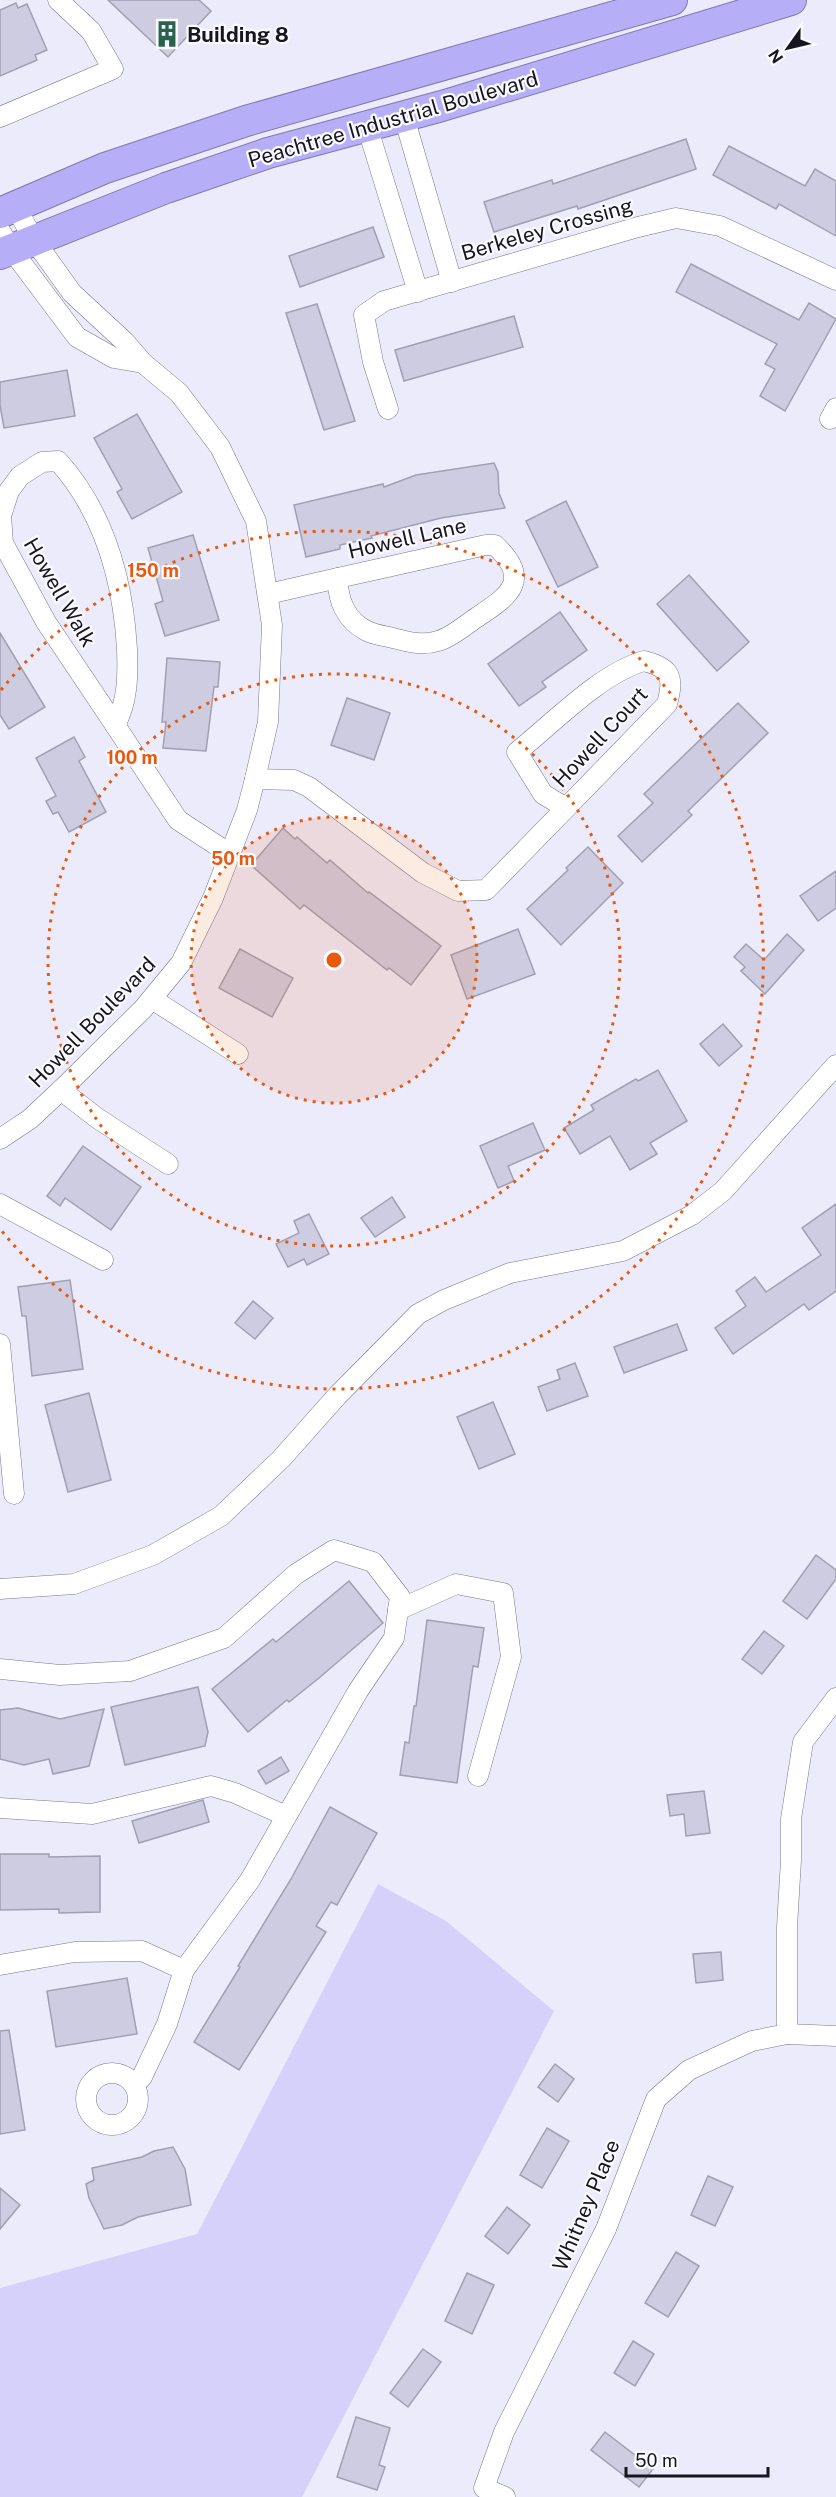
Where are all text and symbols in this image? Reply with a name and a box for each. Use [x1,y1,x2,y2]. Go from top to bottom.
north arrow [758,18,818,78]
building icon: Building 8 [152,19,182,49]
place label: Building 8 [187,22,289,47]
text: N [765,46,787,67]
street label: Peachtree Industrial Boulevard [245,66,541,172]
street label: Berkeley Crossing [458,193,636,265]
street label: Howell Lane [345,512,469,564]
street label: Howell Walk [19,533,101,651]
text: 150 m [127,560,179,581]
street label: Howell Court [547,682,653,792]
text: 100 m [106,747,158,768]
text: 50 m [211,848,255,869]
centre of rings [324,950,344,970]
street label: Howell Boulevard [23,952,161,1092]
street label: Whitney Place [547,2136,625,2274]
scale bar [626,2440,768,2478]
text: 50 m [635,2450,678,2471]

